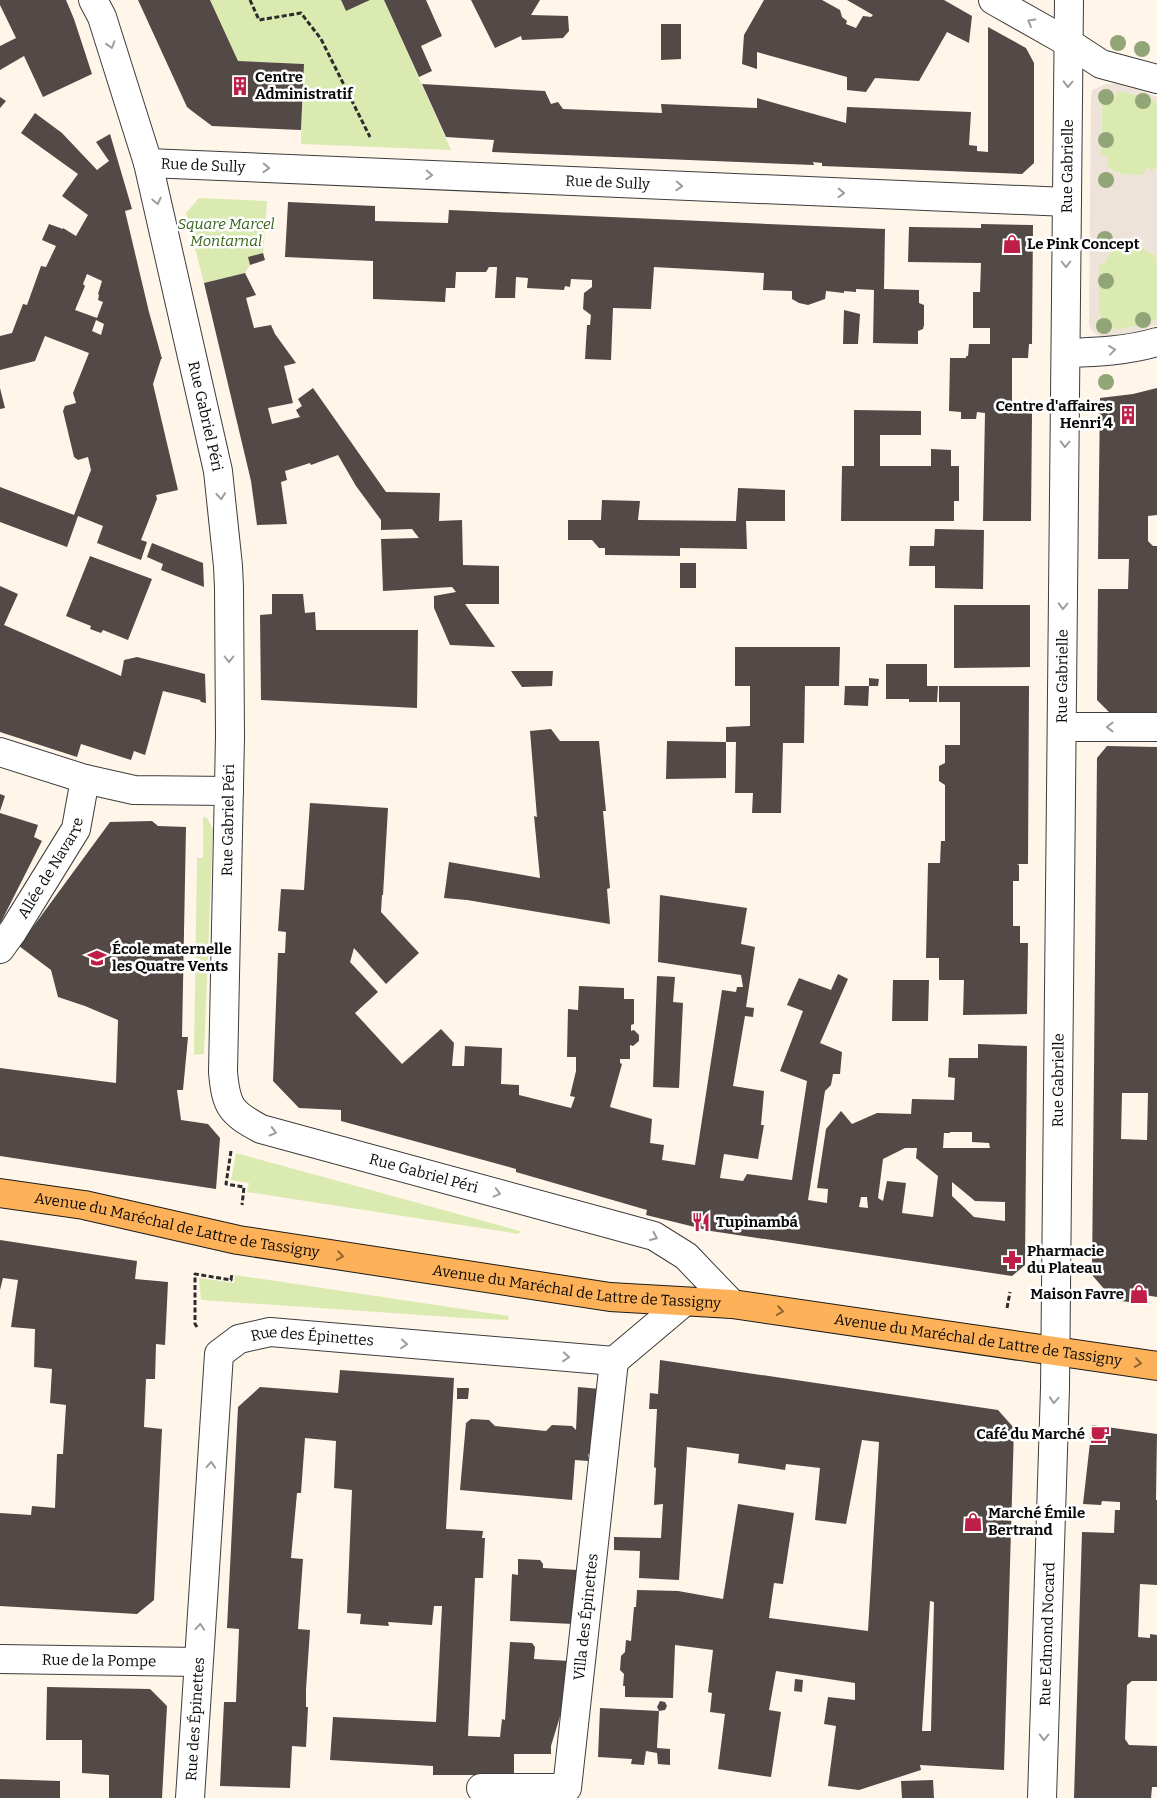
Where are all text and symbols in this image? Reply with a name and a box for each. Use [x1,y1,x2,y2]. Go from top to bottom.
one-way arrow [1027,18,1036,28]
one-way arrow [105,41,115,49]
place label: Centre Administratif [255,68,354,103]
building icon: Centre Administratif [229,75,251,97]
one-way arrow [1063,80,1073,88]
street label: Rue Gabrielle [1058,119,1077,213]
street label: Rue de Sully [160,155,246,176]
one-way arrow [263,163,271,174]
one-way arrow [425,170,433,181]
street label: Rue de Sully [565,172,650,193]
one-way arrow [675,180,683,191]
one-way arrow [837,187,845,198]
one-way arrow [151,197,162,206]
park label: Square Marcel Montarnal [177,215,275,250]
shop icon: Le Pink Concept [1001,233,1023,255]
place label: Le Pink Concept [1027,235,1140,253]
one-way arrow [1061,260,1071,268]
one-way arrow [1108,345,1116,356]
street label: Rue Gabriel Péri [184,359,227,473]
place label: Centre d'affaires Henri 4 [995,397,1113,432]
building icon: Centre d'affaires Henri 4 [1117,404,1139,426]
one-way arrow [1060,440,1070,448]
one-way arrow [215,493,226,501]
one-way arrow [1058,602,1068,610]
street label: Rue Gabrielle [1053,629,1072,723]
one-way arrow [224,655,234,663]
one-way arrow [1105,722,1113,732]
street label: Rue Gabriel Péri [218,763,238,876]
street label: Allée de Navarre [14,816,87,922]
place label: École maternelle les Quatre Vents [112,940,232,975]
school or university icon: École maternelle les Quatre Vents [86,947,108,969]
street label: Rue Gabrielle [1049,1033,1068,1127]
one-way arrow [268,1127,276,1137]
street label: Rue Gabriel Péri [367,1150,481,1197]
one-way arrow [493,1188,501,1198]
street label: Avenue du Maréchal de Lattre de Tassigny [33,1189,321,1261]
restaurant icon: Tupinambá [690,1211,712,1233]
place label: Tupinambá [716,1213,799,1231]
one-way arrow [648,1231,657,1241]
place label: Pharmacie du Plateau [1027,1242,1104,1277]
pharmacy icon: Pharmacie du Plateau [1001,1249,1023,1271]
one-way arrow [336,1251,345,1261]
street label: Avenue du Maréchal de Lattre de Tassigny [431,1261,721,1312]
shop icon: Maison Favre [1128,1283,1150,1305]
place label: Maison Favre [1030,1285,1124,1303]
one-way arrow [776,1305,784,1316]
street label: Avenue du Maréchal de Lattre de Tassigny [833,1310,1123,1370]
street label: Rue des Épinettes [249,1323,375,1350]
one-way arrow [400,1338,408,1349]
one-way arrow [562,1351,570,1362]
one-way arrow [1135,1357,1143,1368]
one-way arrow [1049,1396,1060,1404]
cafe icon: Café du Marché [1089,1423,1111,1445]
place label: Café du Marché [976,1425,1085,1443]
one-way arrow [206,1461,217,1469]
place label: Marché Émile Bertrand [988,1504,1085,1539]
shop icon: Marché Émile Bertrand [962,1511,984,1533]
street label: Villa des Épinettes [570,1553,602,1681]
street label: Rue Edmond Nocard [1036,1562,1058,1706]
one-way arrow [195,1623,206,1631]
street label: Rue de la Pompe [42,1651,156,1670]
street label: Rue des Épinettes [182,1657,208,1782]
one-way arrow [1039,1734,1049,1741]

